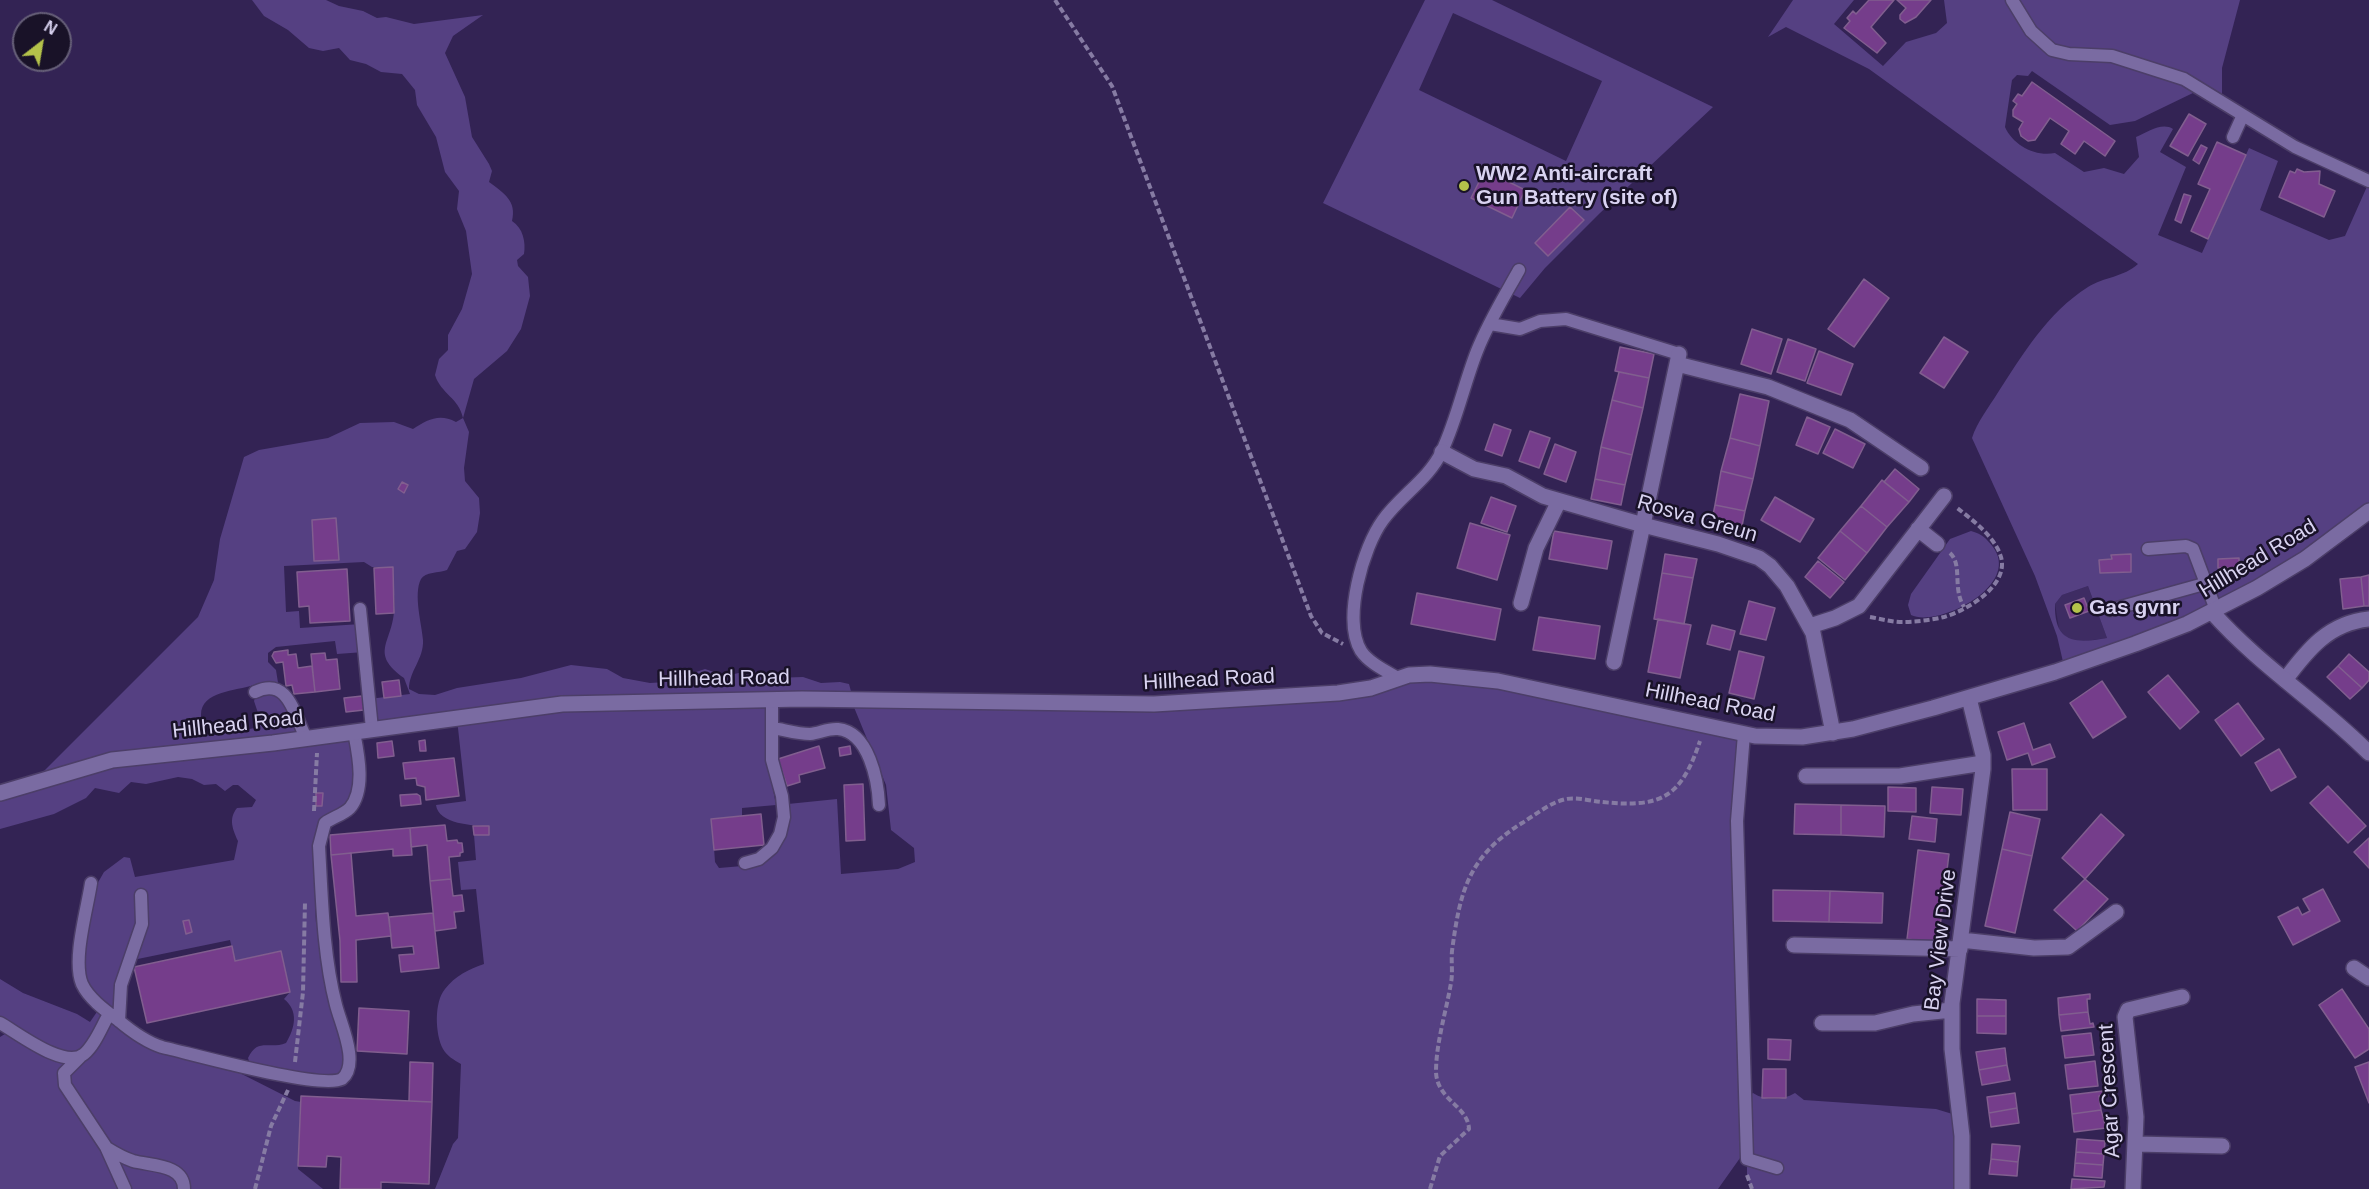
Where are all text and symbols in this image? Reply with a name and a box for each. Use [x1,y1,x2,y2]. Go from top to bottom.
north arrow [12,12,72,72]
text: N [41,18,60,38]
place label: WW2 Anti-aircraft Gun Battery (site of) [1476,161,1678,211]
marker: WW2 Anti-aircraft Gun Battery (site of) [1457,179,1471,193]
street label: Rosva Greun [1634,490,1760,548]
street label: Hillhead Road [2195,514,2321,604]
place label: Gas gvnr [2089,595,2180,621]
marker: Gas gvnr [2070,601,2084,615]
street label: Hillhead Road [1142,664,1276,696]
street label: Hillhead Road [658,665,790,693]
street label: Hillhead Road [1643,678,1777,728]
street label: Hillhead Road [171,706,305,744]
street label: Bay View Drive [1920,868,1962,1012]
street label: Agar Crescent [2094,1023,2126,1159]

